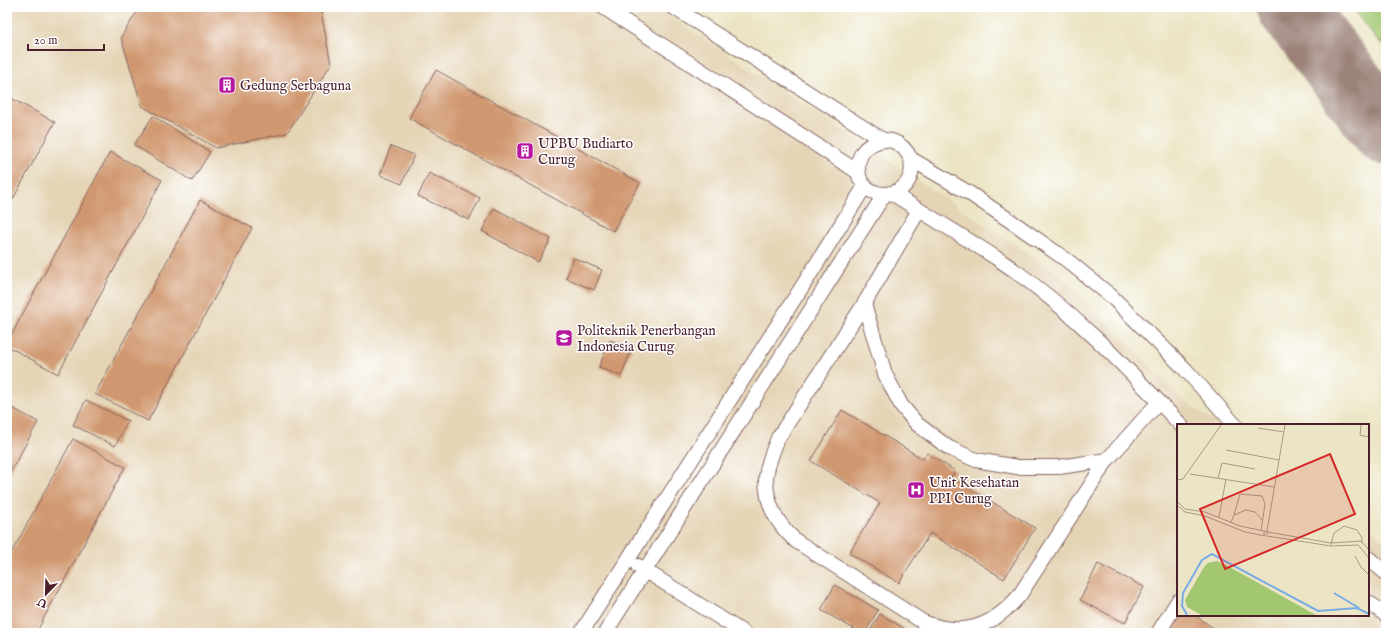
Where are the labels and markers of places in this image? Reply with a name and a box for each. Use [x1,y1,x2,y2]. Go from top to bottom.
building icon: Gedung Serbaguna [217,75,237,95]
place label: Gedung Serbaguna [240,77,352,95]
place label: UPBU Budiarto Curug [538,135,634,169]
building icon: UPBU Budiarto Curug [515,141,535,161]
place label: Politeknik Penerbangan Indonesia Curug [577,322,716,356]
school or university icon: Politeknik Penerbangan Indonesia Curug [554,328,574,348]
place label: Unit Kesehatan PPI Curug [929,474,1020,508]
hospital icon: Unit Kesehatan PPI Curug [906,480,926,500]

